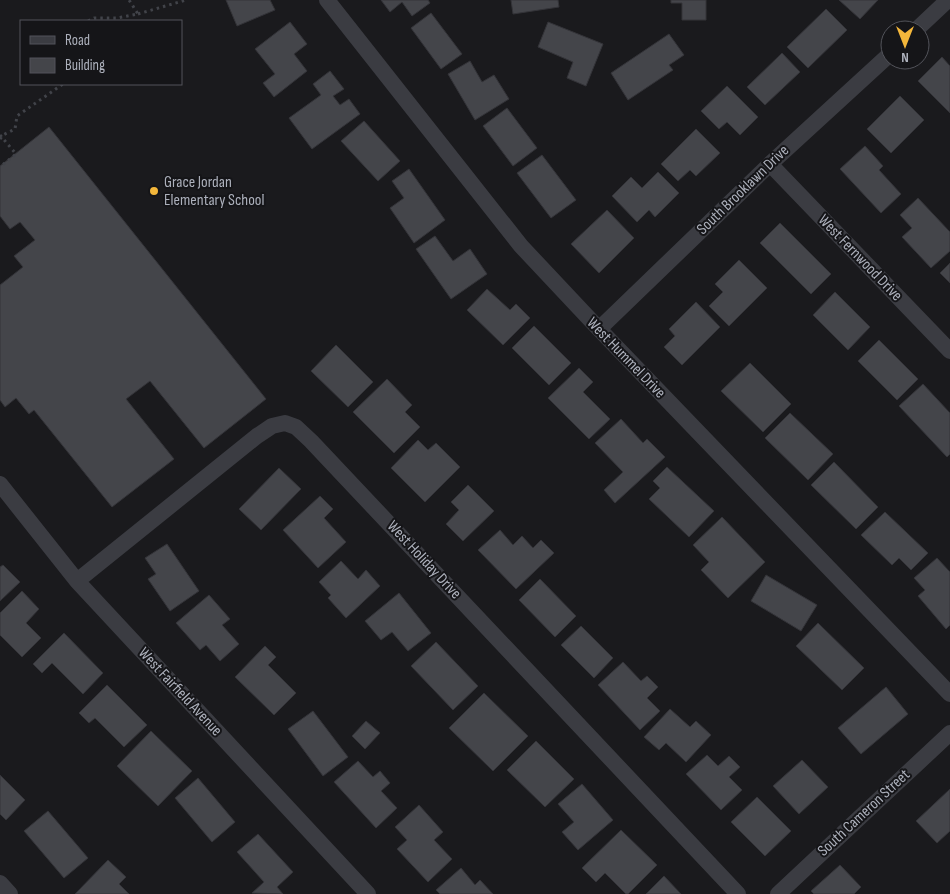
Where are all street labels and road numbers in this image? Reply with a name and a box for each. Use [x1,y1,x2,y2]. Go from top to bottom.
street label: South Brooklawn Drive [693,141,793,239]
street label: West Fernwood Drive [814,211,906,305]
street label: West Hummel Drive [583,314,669,402]
street label: West Holiday Drive [383,517,465,603]
street label: West Fairfield Avenue [134,644,226,740]
street label: South Cameron Street [814,765,914,861]

